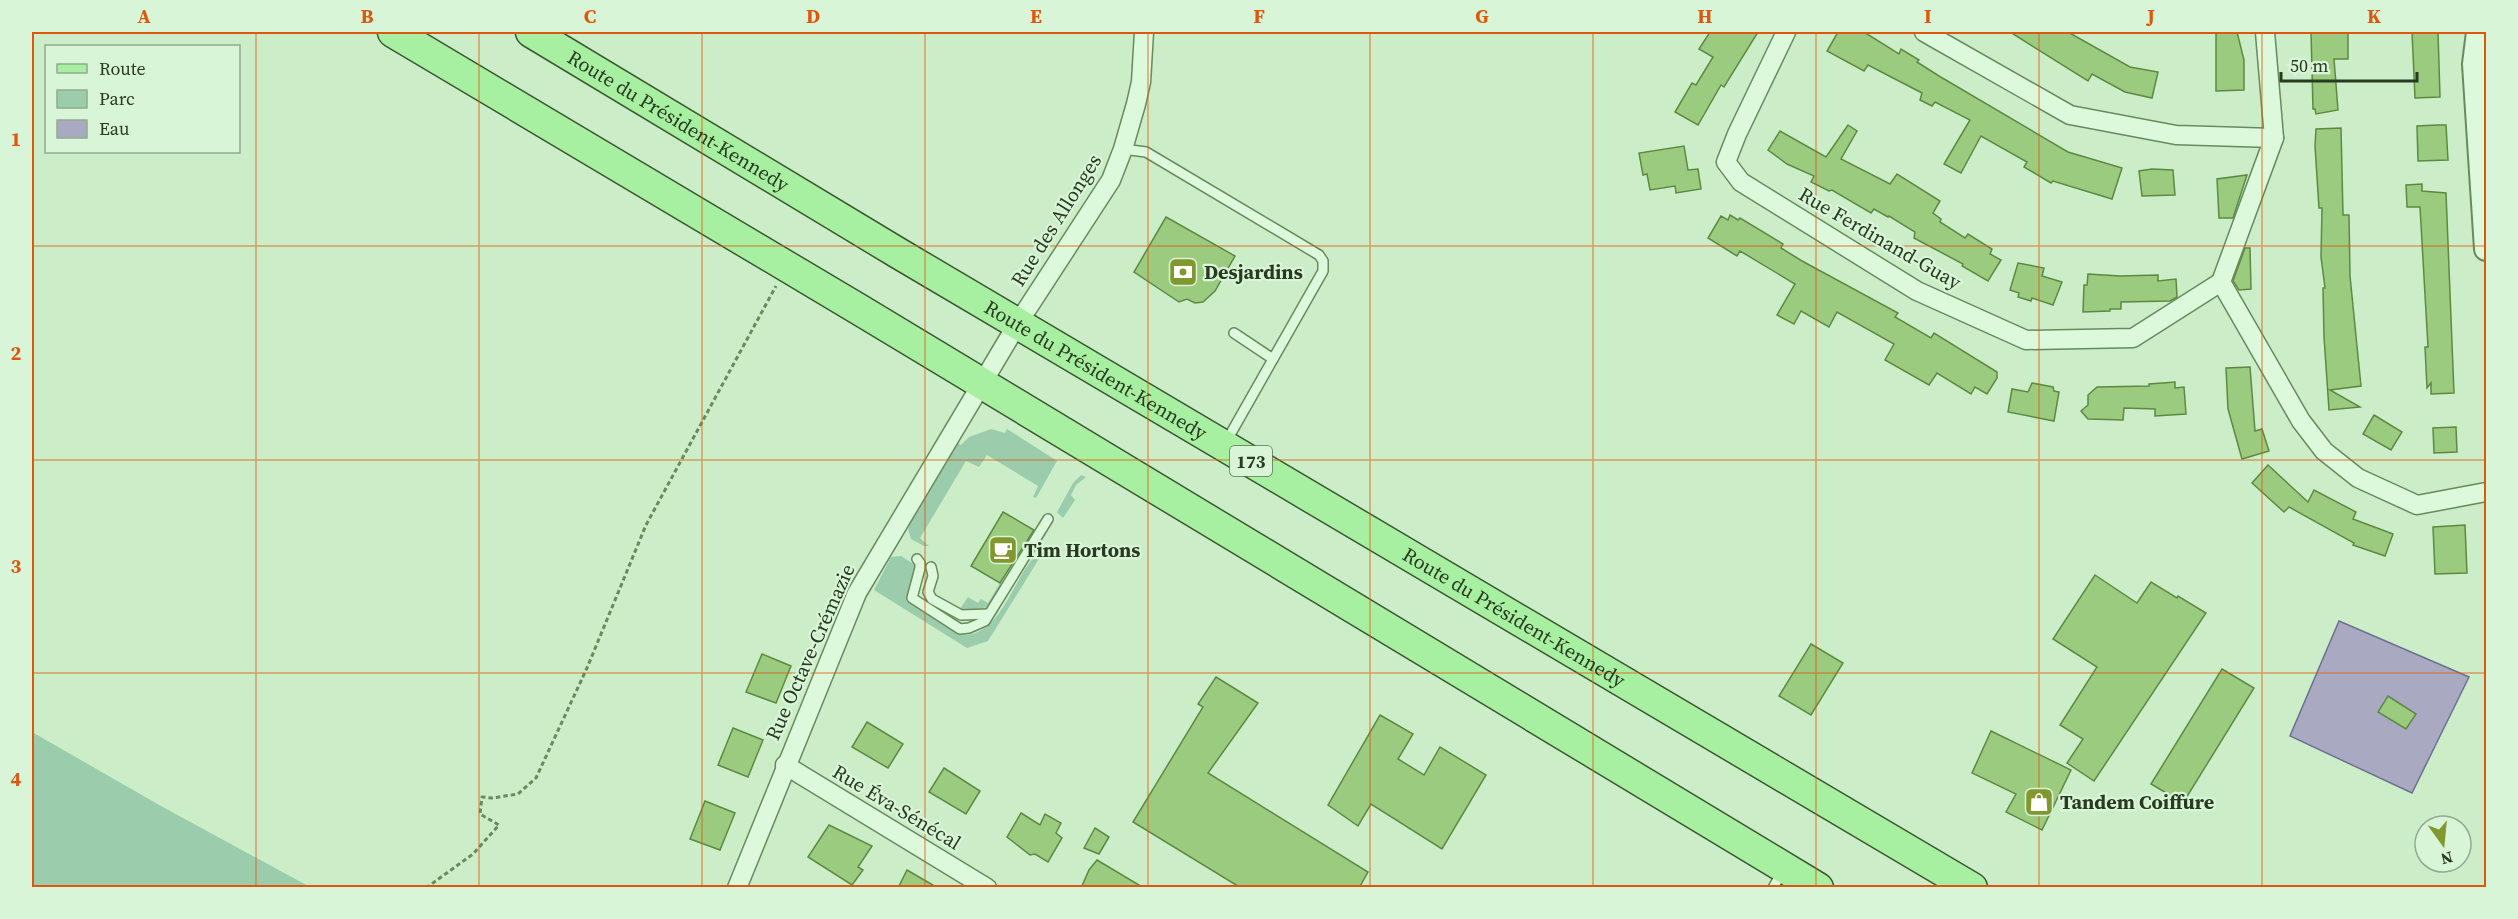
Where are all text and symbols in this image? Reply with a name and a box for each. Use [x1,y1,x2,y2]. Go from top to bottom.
text: A [137,2,151,30]
text: B [360,2,374,30]
text: C [584,2,596,30]
text: D [806,2,820,30]
text: E [1030,2,1042,30]
text: F [1253,2,1265,30]
text: G [1475,2,1489,30]
text: H [1697,2,1713,30]
text: I [1924,2,1932,30]
text: J [2145,2,2155,30]
text: K [2367,2,2381,30]
street label: Route du Président-Kennedy [562,43,795,199]
legend [45,45,240,153]
scale bar [2281,45,2418,83]
text: 50 m [2290,53,2328,78]
text: Route [99,56,146,81]
text: Parc [99,86,135,111]
text: Eau [99,116,130,141]
text: 1 [11,125,21,153]
street label: Rue des Allonges [1004,148,1108,292]
street label: Rue Ferdinand-Guay [1794,180,1967,296]
bank icon: Desjardins [1167,256,1199,288]
place label: Desjardins [1204,258,1303,286]
street label: Route du Président-Kennedy [979,293,1213,447]
text: 2 [11,339,22,367]
road number: 173 [1230,446,1272,476]
cafe icon: Tim Hortons [987,534,1019,566]
place label: Tim Hortons [1024,536,1140,564]
street label: Route du Président-Kennedy [1397,540,1631,694]
text: 3 [11,552,22,580]
street label: Rue Octave-Crémazie [758,559,862,745]
street label: Rue Éva-Sénécal [827,758,967,856]
text: 4 [11,765,22,793]
shop icon: Tandem Coiffure [2023,786,2055,818]
place label: Tandem Coiffure [2060,788,2214,816]
north arrow [2413,814,2473,874]
text: N [2438,846,2455,871]

